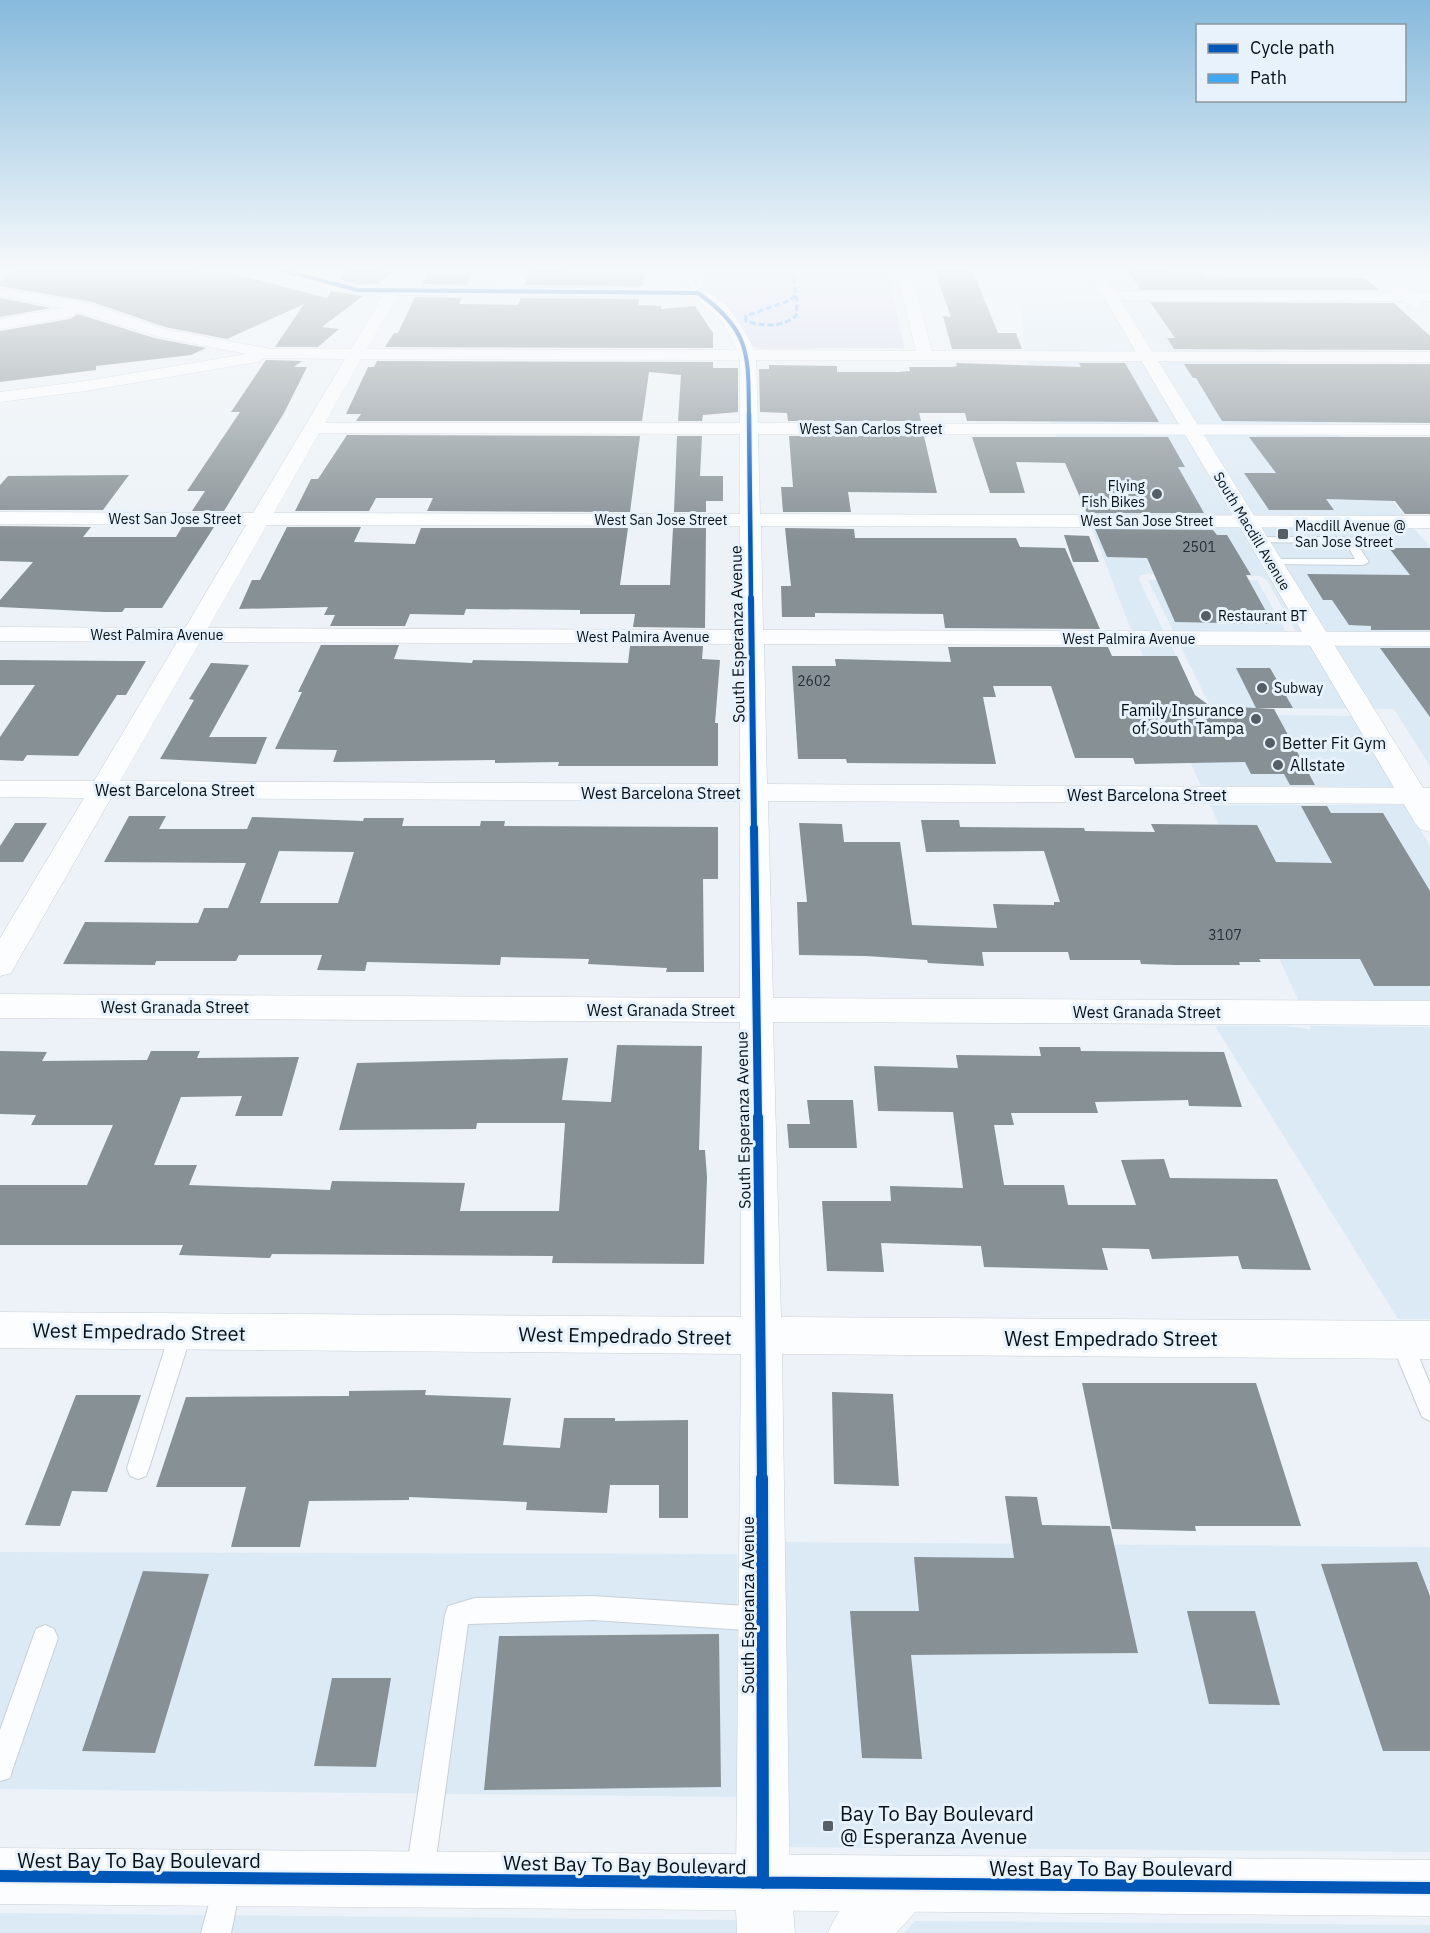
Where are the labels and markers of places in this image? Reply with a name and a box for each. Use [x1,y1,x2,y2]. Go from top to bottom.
place label: Flying Fish Bikes [1081,477,1146,511]
marker: Flying Fish Bikes [1150,487,1164,501]
place label: Macdill Avenue @ San Jose Street [1295,517,1406,551]
marker: Macdill Avenue @ San Jose Street [1276,527,1290,541]
place label: Restaurant BT [1218,607,1307,625]
marker: Restaurant BT [1199,609,1213,623]
place label: Subway [1274,679,1323,697]
marker: Subway [1255,681,1269,695]
place label: Family Insurance of South Tampa [1121,700,1244,738]
marker: Family Insurance of South Tampa [1249,712,1263,726]
place label: Better Fit Gym [1282,733,1386,753]
marker: Better Fit Gym [1263,736,1277,750]
place label: Allstate [1290,755,1345,775]
marker: Allstate [1271,758,1285,772]
place label: Bay To Bay Boulevard @ Esperanza Avenue [840,1800,1034,1850]
marker: Bay To Bay Boulevard @ Esperanza Avenue [821,1819,835,1833]

